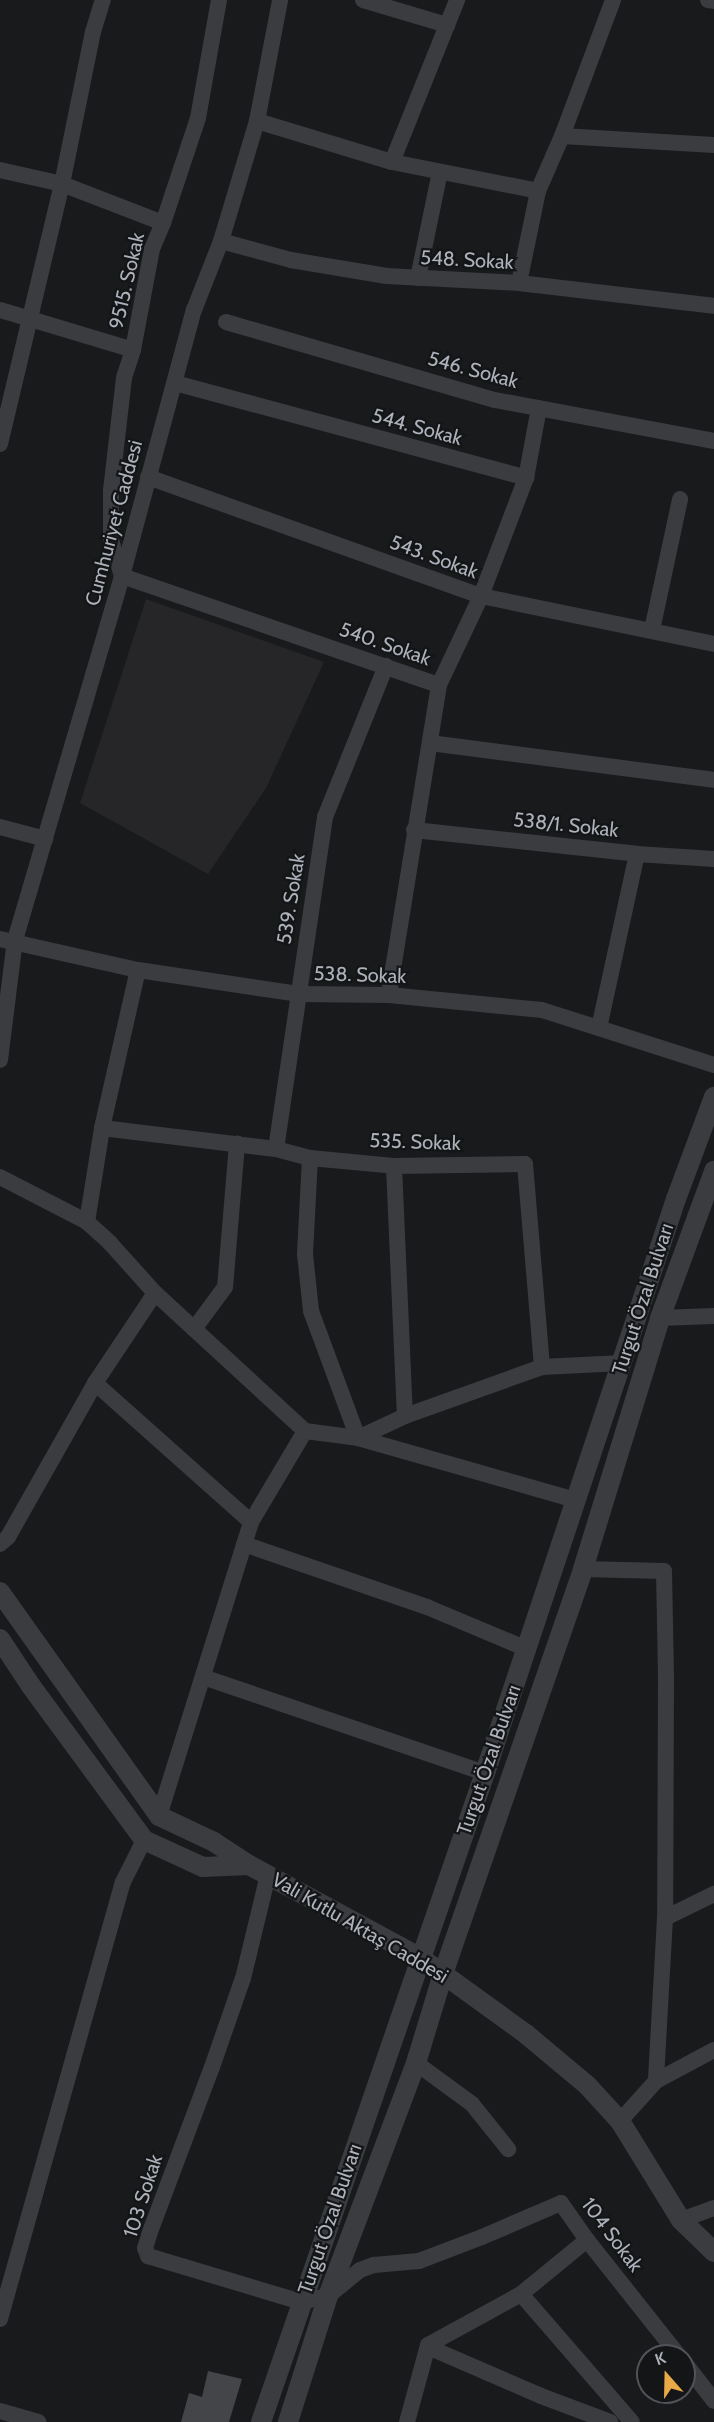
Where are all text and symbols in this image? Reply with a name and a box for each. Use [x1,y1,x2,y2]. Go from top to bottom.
street label: 9515. Sokak [104,230,150,332]
street label: 548. Sokak [420,246,514,274]
street label: 546. Sokak [425,346,521,394]
street label: 544. Sokak [369,403,465,451]
street label: Cumhuriyet Caddesi [80,438,148,608]
street label: 543. Sokak [387,530,481,584]
street label: 540. Sokak [336,617,434,671]
street label: 538/1. Sokak [512,808,620,842]
street label: 539. Sokak [272,852,310,946]
street label: 538. Sokak [313,961,407,989]
street label: 535. Sokak [369,1128,461,1156]
street label: Turgut Özal Bulvarı [607,1220,679,1378]
street label: Turgut Özal Bulvarı [452,1682,526,1838]
street label: Vali Kutlu Aktaş Caddesi [268,1868,452,1988]
street label: Turgut Özal Bulvarı [293,2141,367,2297]
street label: 103 Sokak [118,2151,168,2241]
street label: 104 Sokak [576,2193,648,2277]
north arrow [636,2344,696,2404]
text: K [652,2348,668,2369]

